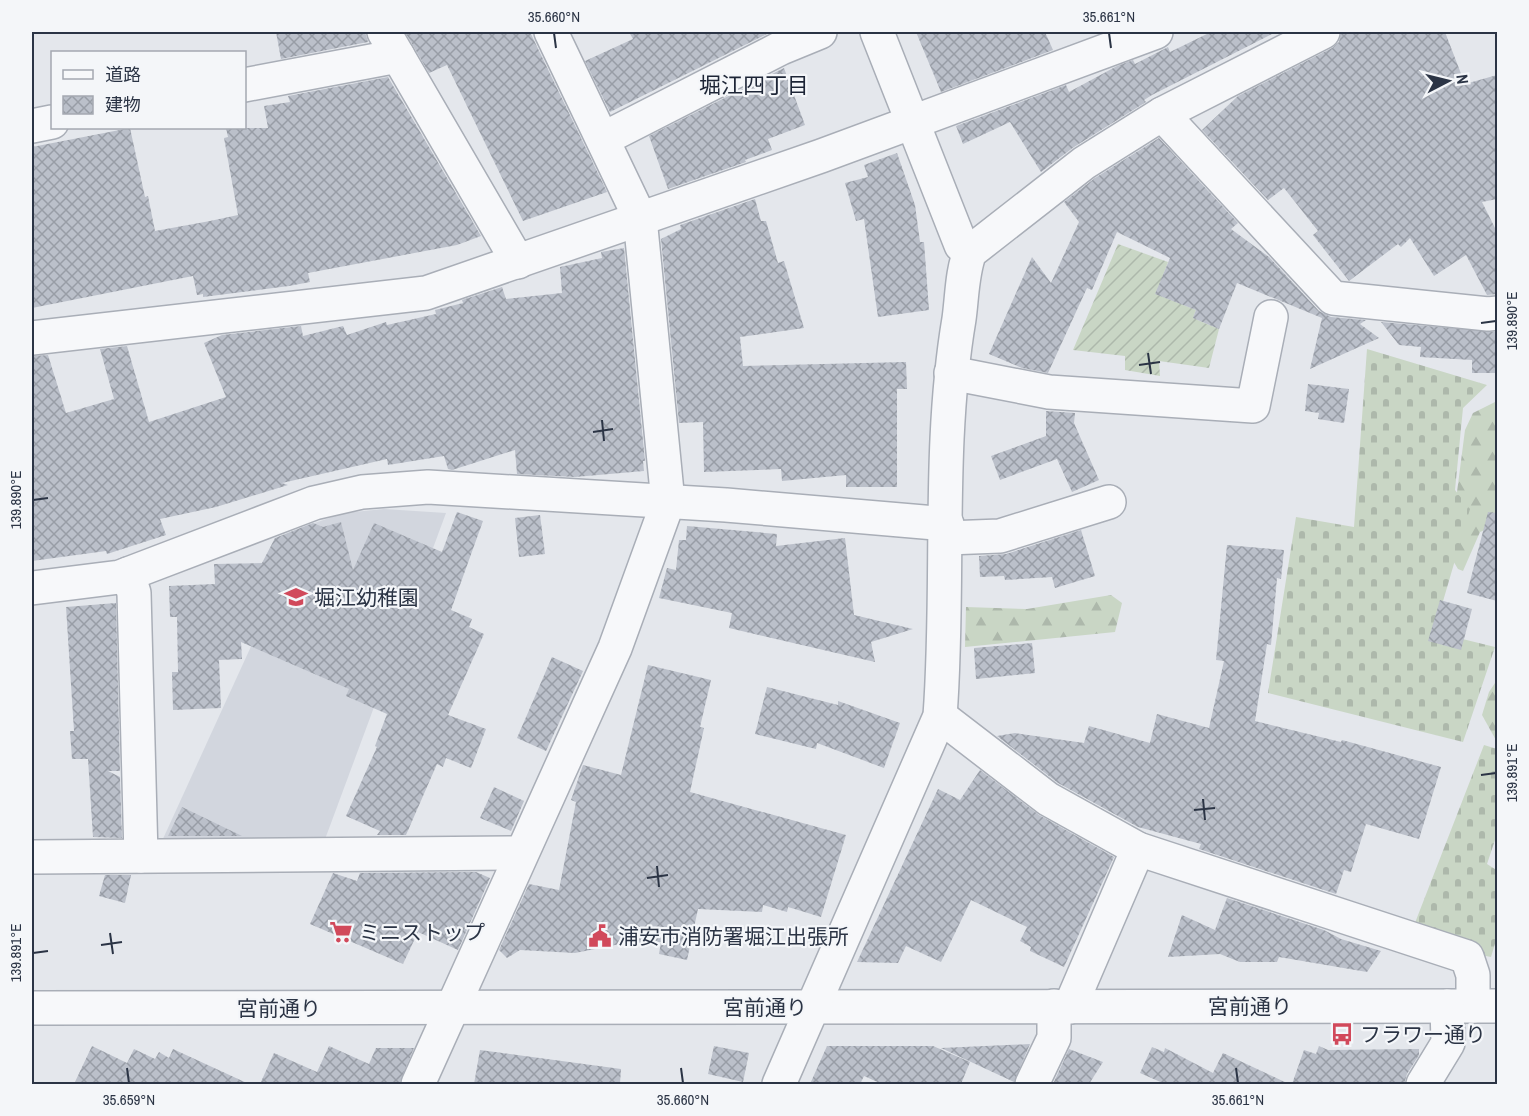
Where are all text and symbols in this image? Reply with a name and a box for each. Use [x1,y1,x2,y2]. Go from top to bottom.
text: 35.660°N [528,6,580,27]
text: 35.661°N [1083,6,1135,27]
legend [51,51,246,129]
north arrow [1418,51,1478,111]
text: 道路 [105,62,141,87]
district label: 堀江四丁目 [699,70,809,100]
text: N [1451,73,1474,85]
text: 建物 [105,92,141,117]
text: 139.890°E [1501,292,1522,350]
text: 139.890°E [5,471,26,529]
place label: 堀江幼稚園 [314,583,419,612]
school or university icon: 堀江幼稚園 [283,584,309,610]
text: 139.891°E [1501,744,1522,802]
place label: ミニストップ [359,918,485,947]
supermarket icon: ミニストップ [328,919,354,945]
place label: 浦安市消防署堀江出張所 [618,922,849,951]
public building icon: 浦安市消防署堀江出張所 [587,923,613,949]
text: 139.891°E [5,924,26,982]
street label: 宮前通り [1208,992,1292,1021]
street label: 宮前通り [723,993,807,1022]
street label: 宮前通り [237,994,321,1023]
place label: フラワー通り [1360,1020,1486,1049]
bus stop icon: フラワー通り [1329,1021,1355,1047]
text: 35.659°N [103,1089,155,1110]
text: 35.660°N [657,1089,709,1110]
text: 35.661°N [1212,1089,1264,1110]

